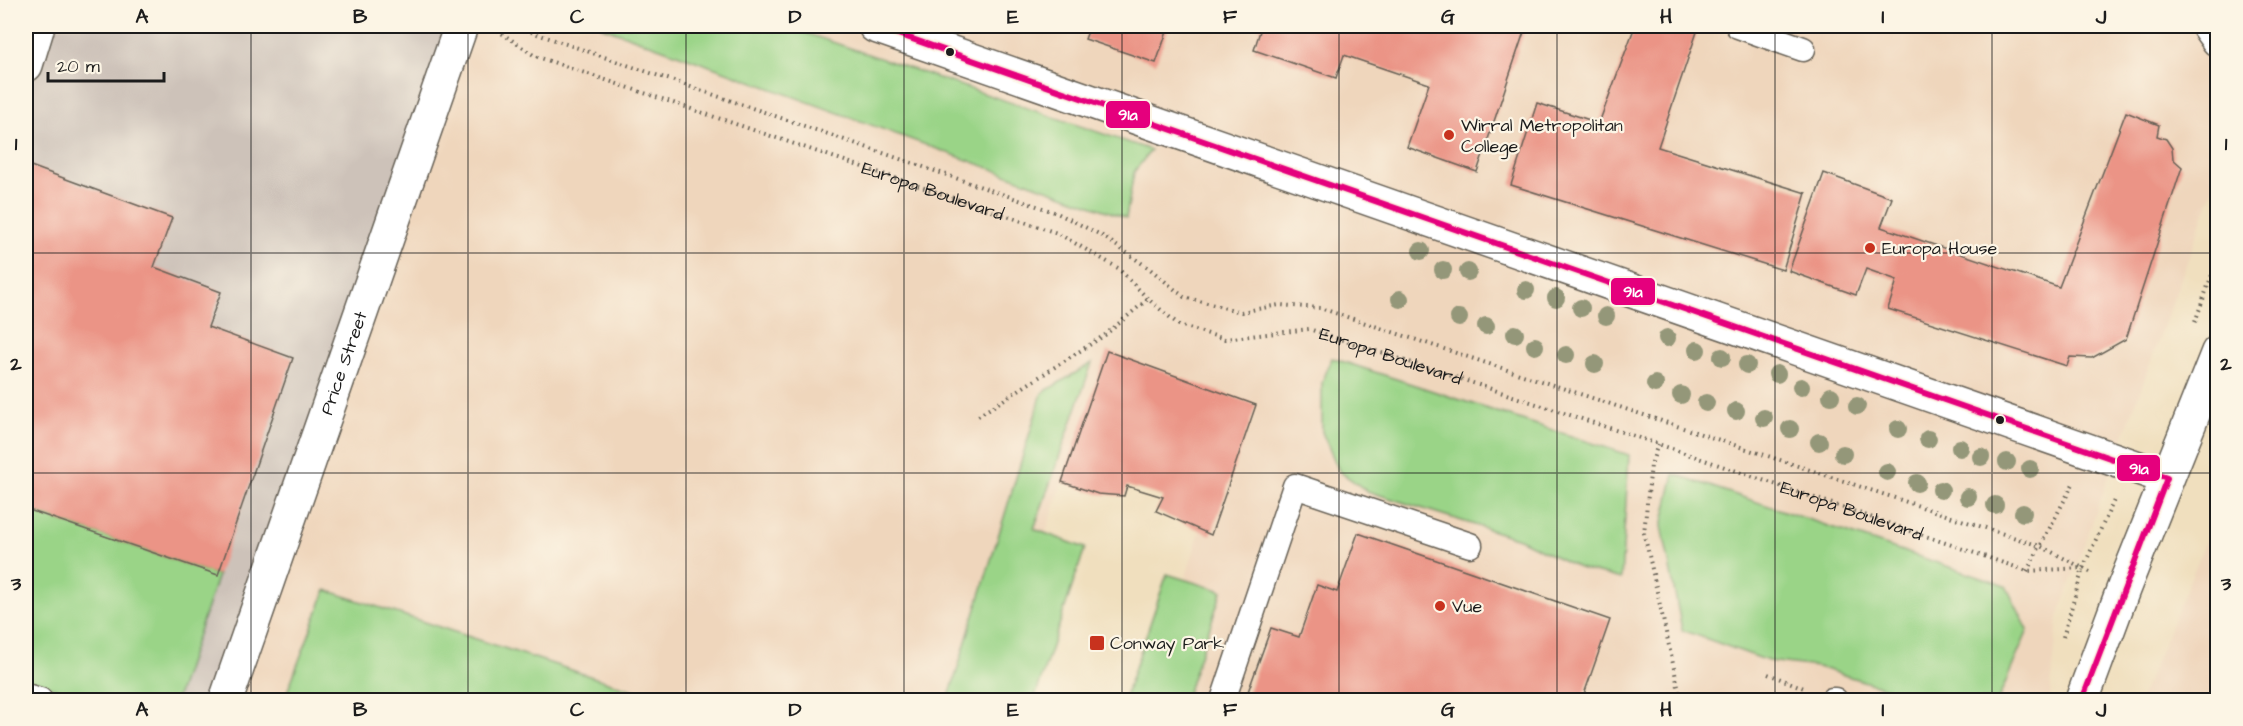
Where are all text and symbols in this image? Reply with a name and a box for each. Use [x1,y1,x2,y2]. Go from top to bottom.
text: A [136,3,149,31]
text: B [353,3,368,31]
text: C [570,3,585,31]
text: D [789,3,802,31]
text: E [1007,3,1019,31]
text: F [1223,3,1238,31]
text: G [1441,3,1455,31]
text: H [1660,3,1672,31]
text: I [1881,3,1885,31]
text: J [2095,3,2107,31]
scale bar [48,45,164,83]
unlabelled marker [944,46,956,58]
text: 20 m [57,54,100,79]
line badge: 91a [1105,100,1151,129]
text: 91a [1118,104,1139,126]
place label: Wirral Metropolitan College [1461,113,1623,160]
marker: Wirral Metropolitan College [1442,128,1456,142]
text: 1 [15,130,18,158]
text: 1 [2225,130,2228,158]
street label: Europa Boulevard [858,156,1007,227]
place label: Europa House [1882,236,1997,261]
marker: Europa House [1863,241,1877,255]
line badge: 91a [1610,277,1656,306]
text: 91a [1623,281,1644,303]
street label: Price Street [314,307,374,418]
street label: Europa Boulevard [1316,321,1465,392]
text: 2 [9,350,22,378]
text: 2 [2219,350,2232,378]
unlabelled marker [1994,414,2006,426]
line badge: 91a [2116,454,2161,482]
text: 91a [2129,458,2150,480]
street label: Europa Boulevard [1777,475,1926,547]
text: 3 [10,570,22,598]
text: 3 [2220,570,2232,598]
place label: Vue [1452,594,1482,619]
marker: Vue [1433,599,1447,613]
place label: Conway Park [1110,631,1224,657]
marker: Conway Park [1088,634,1106,652]
text: A [136,696,149,724]
text: B [353,696,368,724]
text: C [570,696,585,724]
text: D [789,696,802,724]
text: E [1007,696,1019,724]
text: F [1223,696,1238,724]
text: G [1441,696,1455,724]
text: H [1660,696,1672,724]
text: I [1881,696,1885,724]
text: J [2095,696,2107,724]

